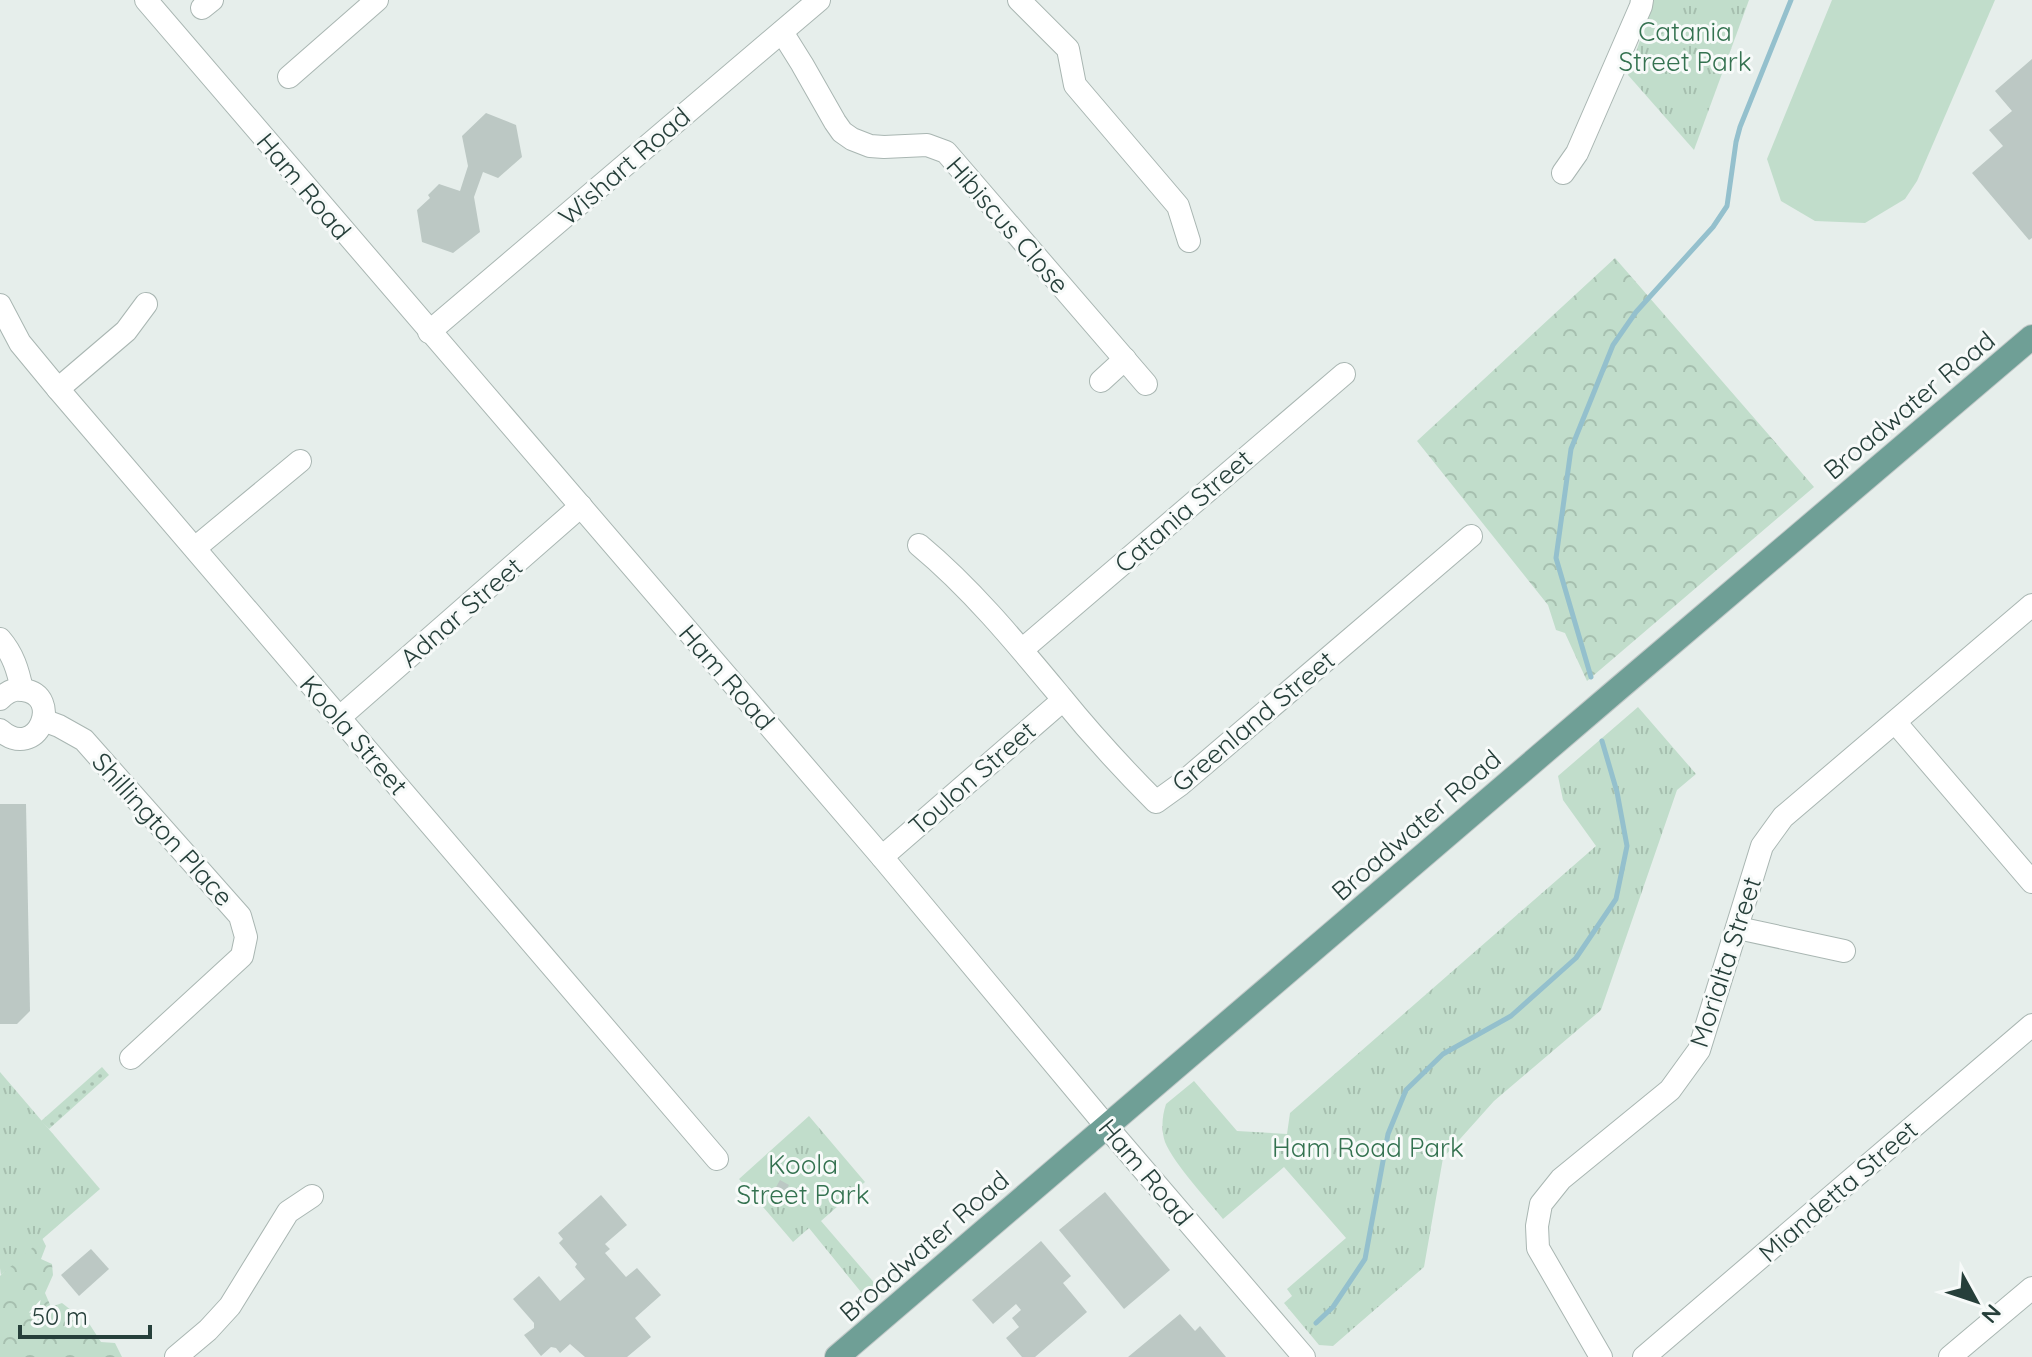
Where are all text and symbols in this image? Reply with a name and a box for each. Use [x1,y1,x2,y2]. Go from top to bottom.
park label: Catania Street Park [1618,15,1752,78]
street label: Wishart Road [551,100,697,232]
street label: Ham Road [250,126,358,246]
street label: Hibiscus Close [940,150,1076,300]
street label: Broadwater Road [1816,324,2002,486]
street label: Catania Street [1107,442,1259,580]
street label: Adnar Street [393,550,529,674]
street label: Ham Road [672,617,782,737]
street label: Greenland Street [1165,643,1341,799]
street label: Koola Street [293,668,415,802]
street label: Toulon Street [902,714,1042,842]
street label: Broadwater Road [1324,742,1508,908]
street label: Shillington Place [85,745,241,913]
street label: Morialta Street [1682,873,1768,1051]
street label: Ham Road [1092,1112,1200,1232]
street label: Miandetta Street [1752,1113,1924,1269]
park label: Ham Road Park [1272,1131,1464,1164]
park label: Koola Street Park [736,1148,870,1211]
street label: Broadwater Road [832,1163,1016,1329]
north arrow [1936,1261,2016,1341]
scale bar [20,1289,150,1339]
text: N [1975,1299,2007,1329]
text: 50 m [32,1301,88,1331]

